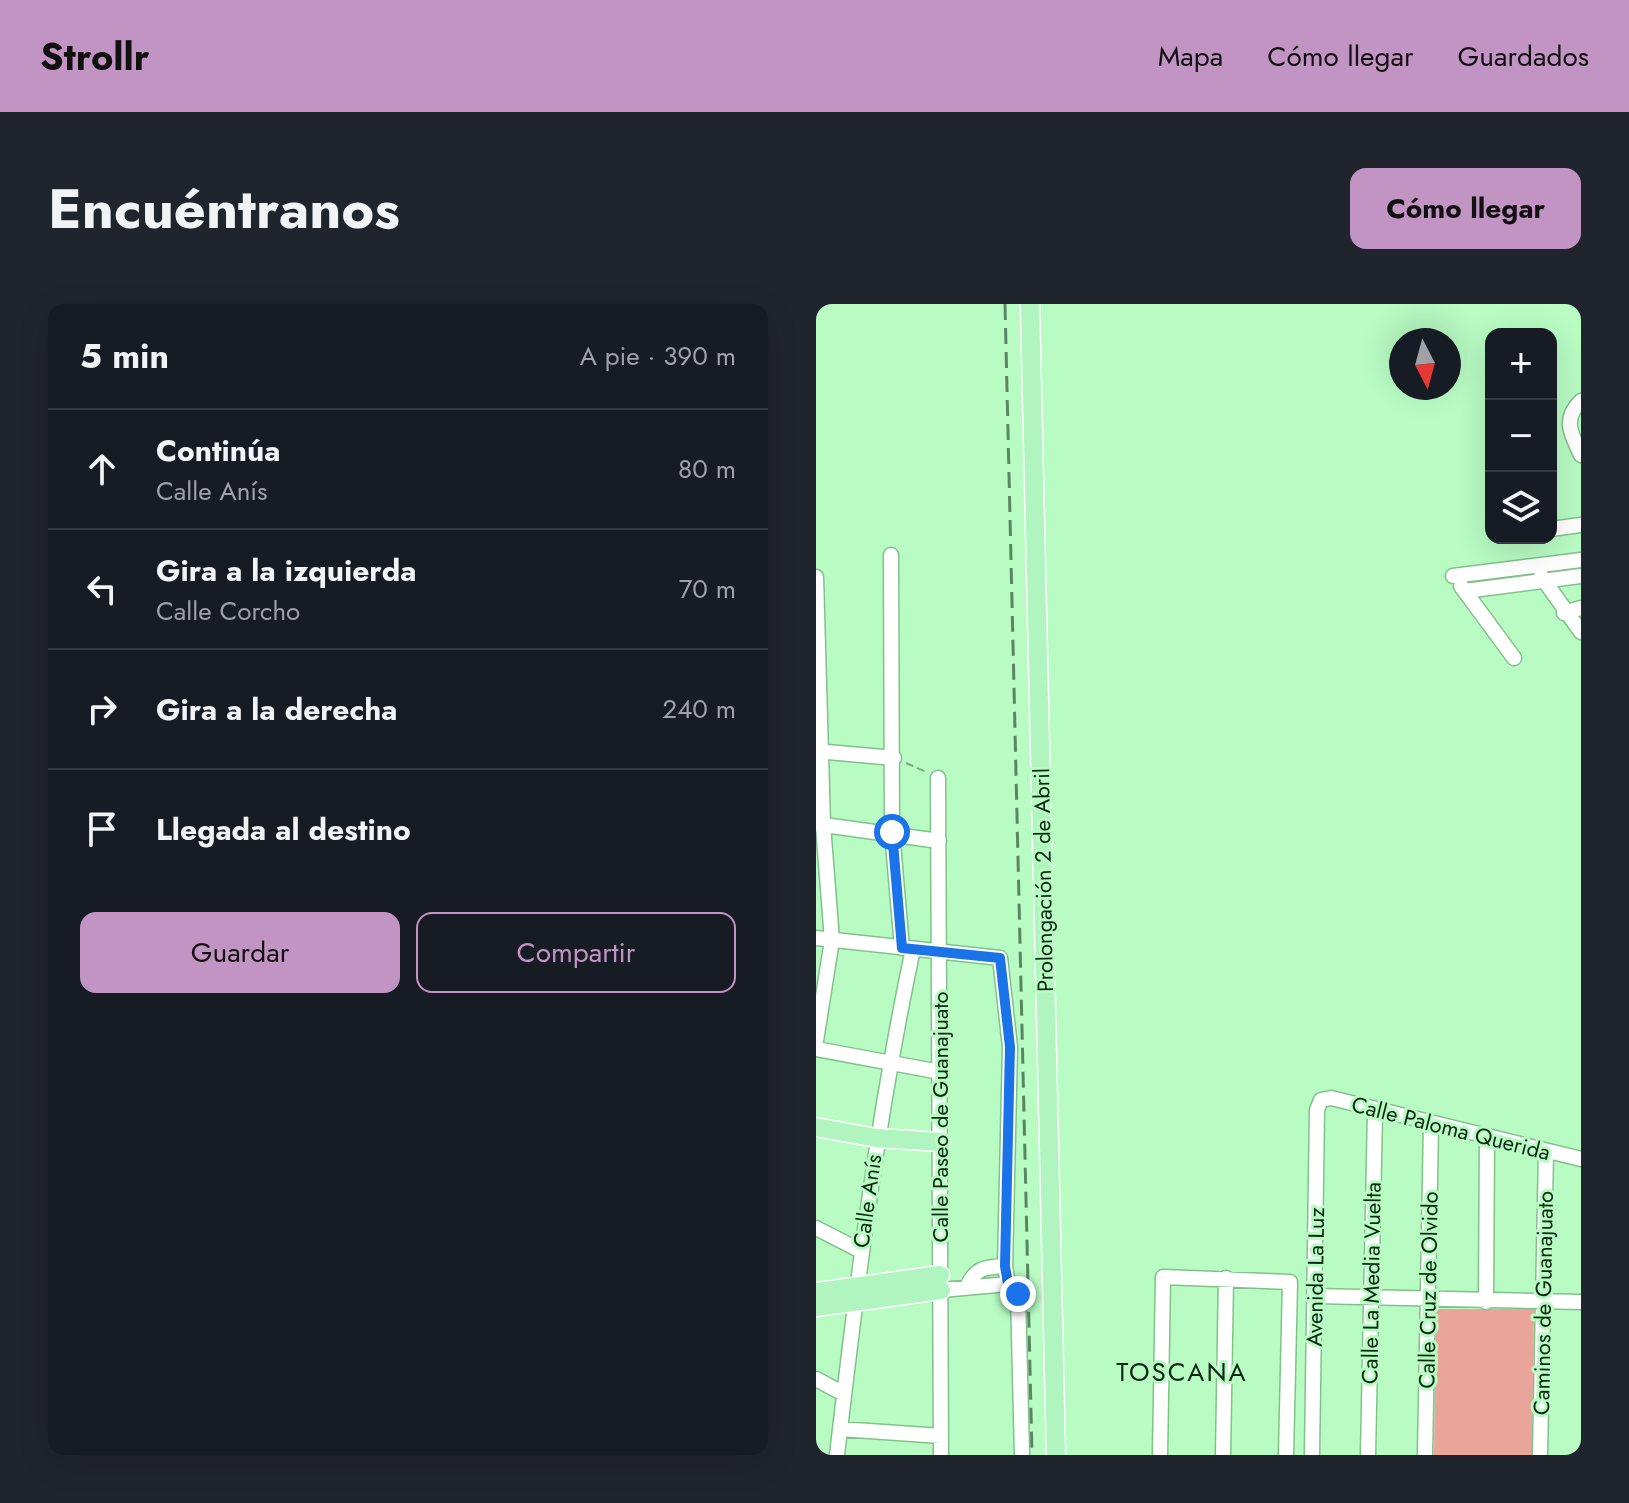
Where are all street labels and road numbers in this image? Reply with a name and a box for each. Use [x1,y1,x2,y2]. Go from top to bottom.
street label: Prolongación 2 de Abril [1025,768,1061,992]
street label: Calle Paseo de Guanajuato [924,991,956,1243]
street label: Calle Paloma Querida [1348,1088,1554,1168]
street label: Calle Anís [845,1152,889,1250]
street label: Calle La Media Vuelta [1353,1182,1389,1384]
street label: Calle Cruz de Olvido [1410,1191,1446,1389]
street label: Caminos de Guanajuato [1525,1191,1561,1415]
street label: Avenida La Luz [1298,1207,1332,1347]

